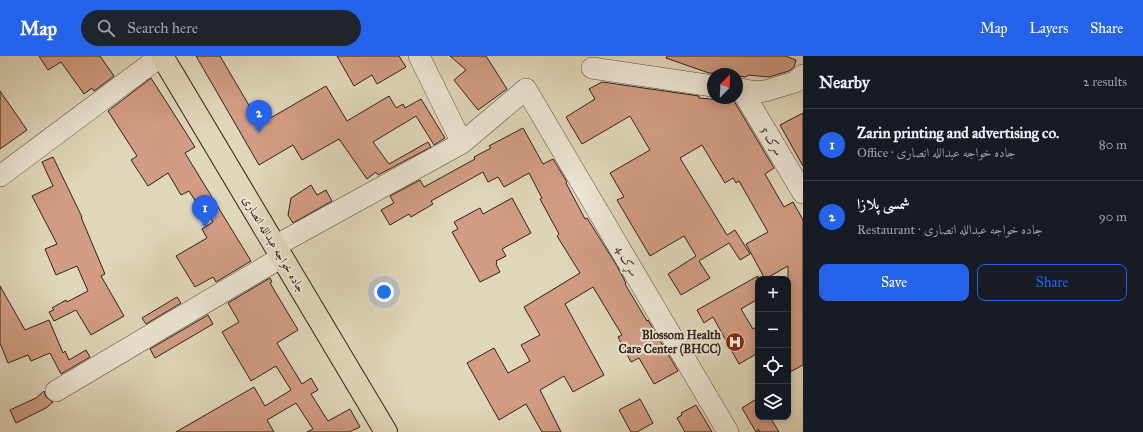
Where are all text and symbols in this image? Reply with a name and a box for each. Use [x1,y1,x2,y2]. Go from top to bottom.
search box [81,10,361,46]
text: Map [20,17,57,40]
icon: search [95,17,117,39]
text: Search here [127,19,198,37]
text: Map [980,20,1008,37]
text: Layers [1030,20,1068,37]
text: Share [1090,20,1123,37]
north arrow [707,68,743,104]
text: Nearby [819,72,870,93]
text: 2 results [1083,74,1127,90]
pin: 2 [246,100,272,133]
street label: سرک 5 [757,124,786,159]
text: Zarin printing and advertising co. [857,124,1059,142]
text: 1 [829,137,835,153]
text: 80 m [1099,137,1127,153]
text: Office · جاده خواجه عبدالله انصاری [857,145,1016,161]
street label: جاده خواجه عبدالله انصاری [239,193,308,295]
pin: 1 [192,195,218,228]
text: شمسی پلازا [857,195,910,213]
text: 2 [829,209,835,225]
text: 90 m [1099,209,1127,225]
text: Restaurant · جاده خواجه عبدالله انصاری [857,222,1043,238]
street label: سړک 4 [610,243,641,280]
button: Save [819,264,969,301]
button: Share [977,264,1127,301]
map controls [755,276,791,420]
button: + [755,276,791,312]
your location [374,282,394,302]
button: − [755,312,791,348]
place label: Blossom Health Care Center (BHCC) [619,328,722,357]
hospital icon: Blossom Health Care Center (BHCC) [724,331,746,353]
button: locate [755,348,791,384]
button: layers [755,384,791,420]

